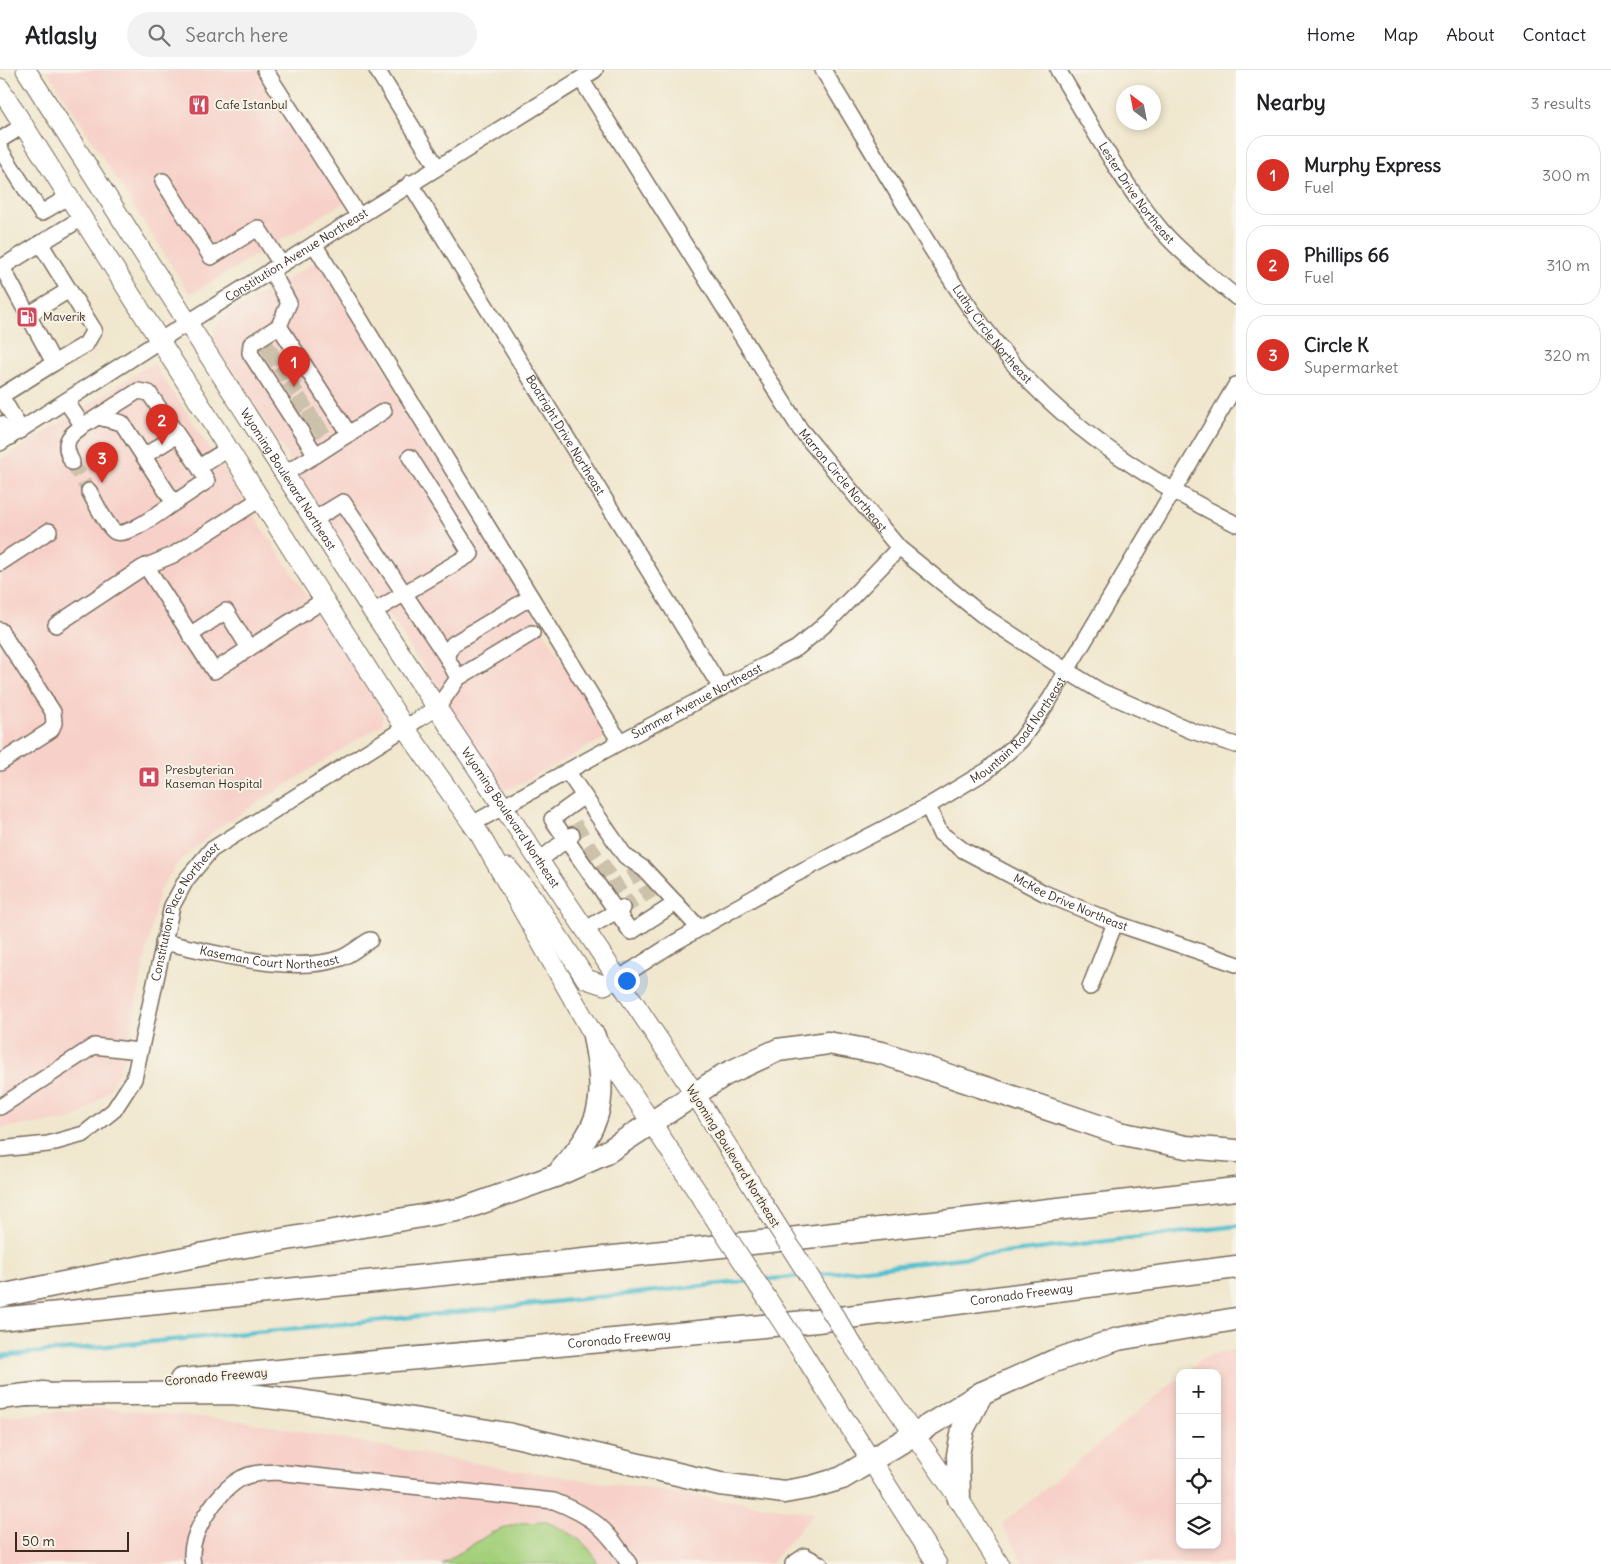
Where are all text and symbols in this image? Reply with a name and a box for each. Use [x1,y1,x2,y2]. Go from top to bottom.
search box [127,12,477,57]
text: Atlasly [25,20,97,50]
icon: search [145,21,173,49]
text: Search here [185,23,288,47]
text: Home [1307,23,1355,46]
text: Map [1383,23,1418,46]
text: About [1446,23,1494,46]
text: Contact [1522,23,1586,46]
north arrow [1116,85,1161,130]
text: Nearby [1256,89,1326,116]
restaurant icon: Cafe Istanbul [187,93,211,117]
text: 3 results [1531,93,1591,113]
place label: Cafe Istanbul [215,97,287,112]
street label: Lester Drive Northeast [1096,139,1178,247]
text: Murphy Express [1304,153,1441,177]
text: 1 [1270,165,1276,185]
text: 300 m [1542,165,1590,185]
text: Fuel [1304,177,1334,197]
street label: Constitution Avenue Northeast [222,205,370,305]
text: Phillips 66 [1304,243,1389,267]
text: 2 [1269,255,1277,275]
text: 310 m [1546,255,1590,275]
text: Fuel [1304,267,1334,287]
street label: Luthy Circle Northeast [949,282,1035,387]
fuel station icon: Maverik [15,305,39,329]
place label: Maverik [43,309,86,324]
text: Circle K [1304,333,1369,357]
text: 3 [1268,345,1278,365]
text: 320 m [1544,345,1590,365]
pin: 1 [278,346,310,387]
text: Supermarket [1304,357,1398,377]
street label: Boatright Drive Northeast [523,372,608,498]
pin: 2 [146,404,178,445]
street label: Wyoming Boulevard Northeast [237,405,339,553]
street label: Marron Circle Northeast [796,426,891,535]
pin: 3 [86,442,118,483]
street label: Summer Avenue Northeast [629,660,764,742]
street label: Mountain Road Northeast [967,674,1068,786]
street label: Wyoming Boulevard Northeast [459,744,563,891]
place label: Presbyterian Kaseman Hospital [165,762,262,791]
hospital icon: Presbyterian Kaseman Hospital [137,765,161,789]
street label: Constitution Place Northeast [148,839,222,983]
street label: McKee Drive Northeast [1011,870,1130,934]
street label: Kaseman Court Northeast [198,942,341,972]
your location [614,968,640,994]
street label: Wyoming Boulevard Northeast [683,1082,784,1230]
street label: Coronado Freeway [969,1280,1074,1308]
street label: Coronado Freeway [567,1327,671,1351]
street label: Coronado Freeway [164,1365,268,1388]
map controls [1176,1369,1221,1549]
button: + [1176,1369,1221,1414]
button: − [1176,1414,1221,1459]
button: locate [1176,1459,1221,1504]
button: layers [1176,1504,1221,1549]
scale bar [15,1529,129,1552]
text: 50 m [22,1532,55,1550]

